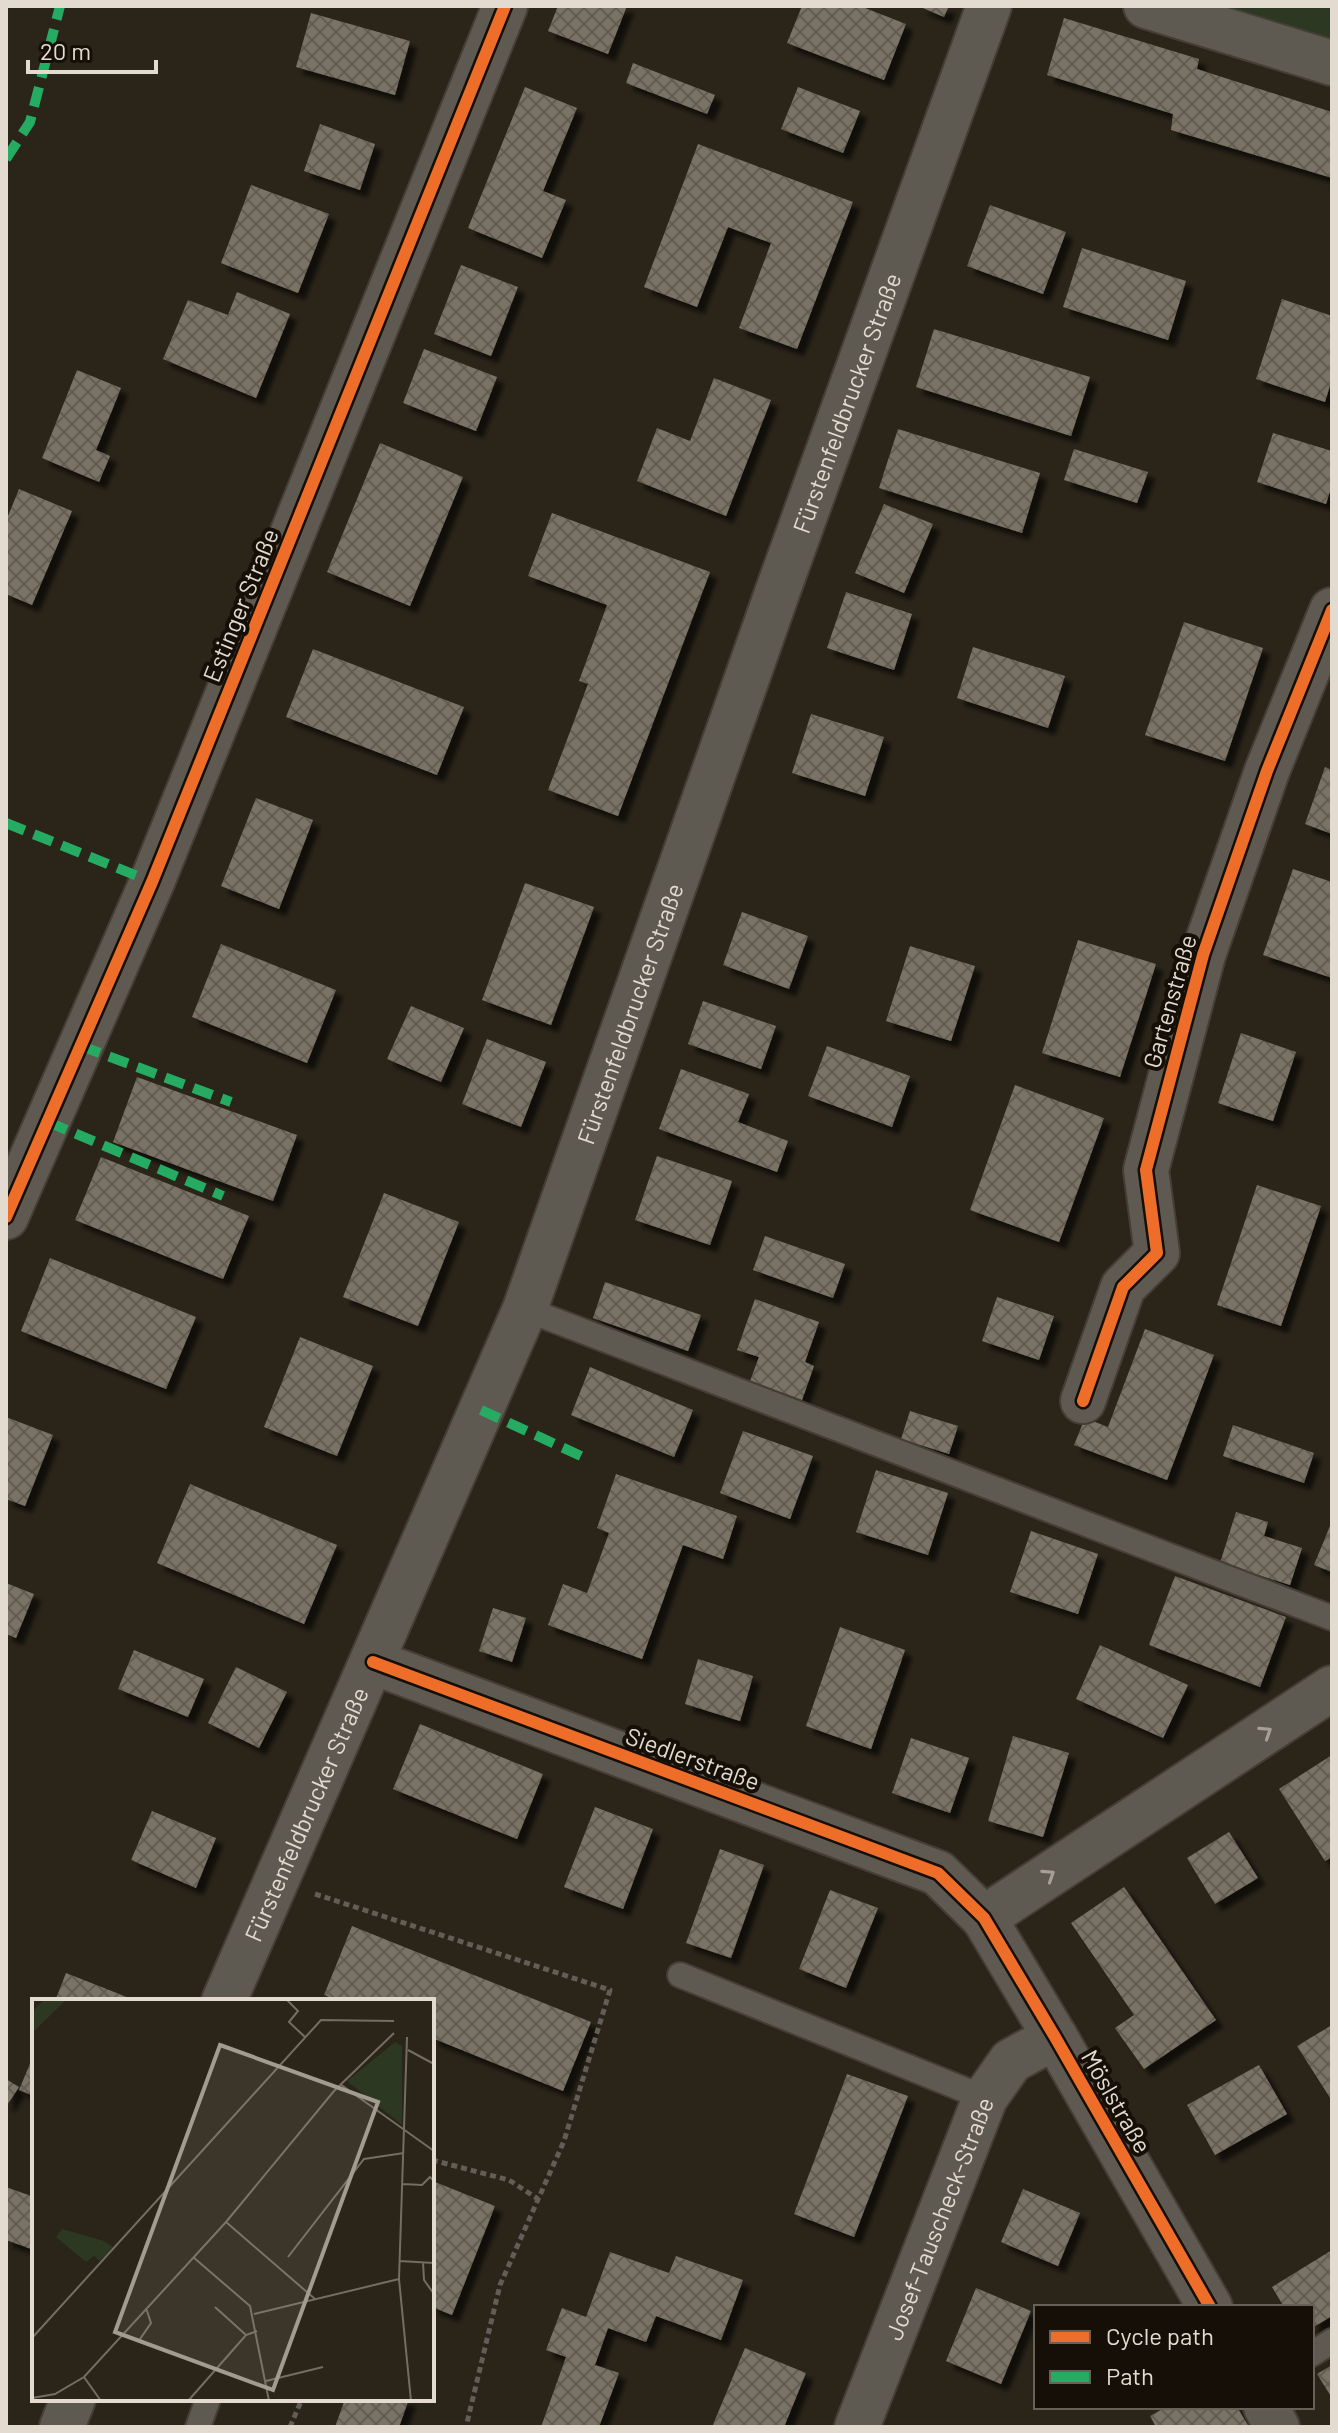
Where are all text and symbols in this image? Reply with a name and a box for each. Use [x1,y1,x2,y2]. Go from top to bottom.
scale bar [28,24,156,74]
text: 20 m [40,36,91,65]
street label: Fürstenfeldbrucker Straße [785,269,906,537]
street label: Estinger Straße [196,524,284,686]
street label: Fürstenfeldbrucker Straße [570,879,688,1148]
street label: Gartenstraße [1136,931,1202,1071]
street label: Fürstenfeldbrucker Straße [237,1682,373,1946]
street label: Siedlerstraße [622,1720,764,1796]
one-way arrow [1257,1726,1271,1741]
one-way arrow [1040,1870,1054,1885]
inset map [32,1999,434,2401]
street label: Möslstraße [1076,2044,1158,2158]
street label: Josef-Tauscheck-Straße [878,2093,999,2344]
legend [1034,2305,1314,2409]
text: Cycle path [1106,2321,1214,2350]
text: Path [1106,2361,1154,2390]

